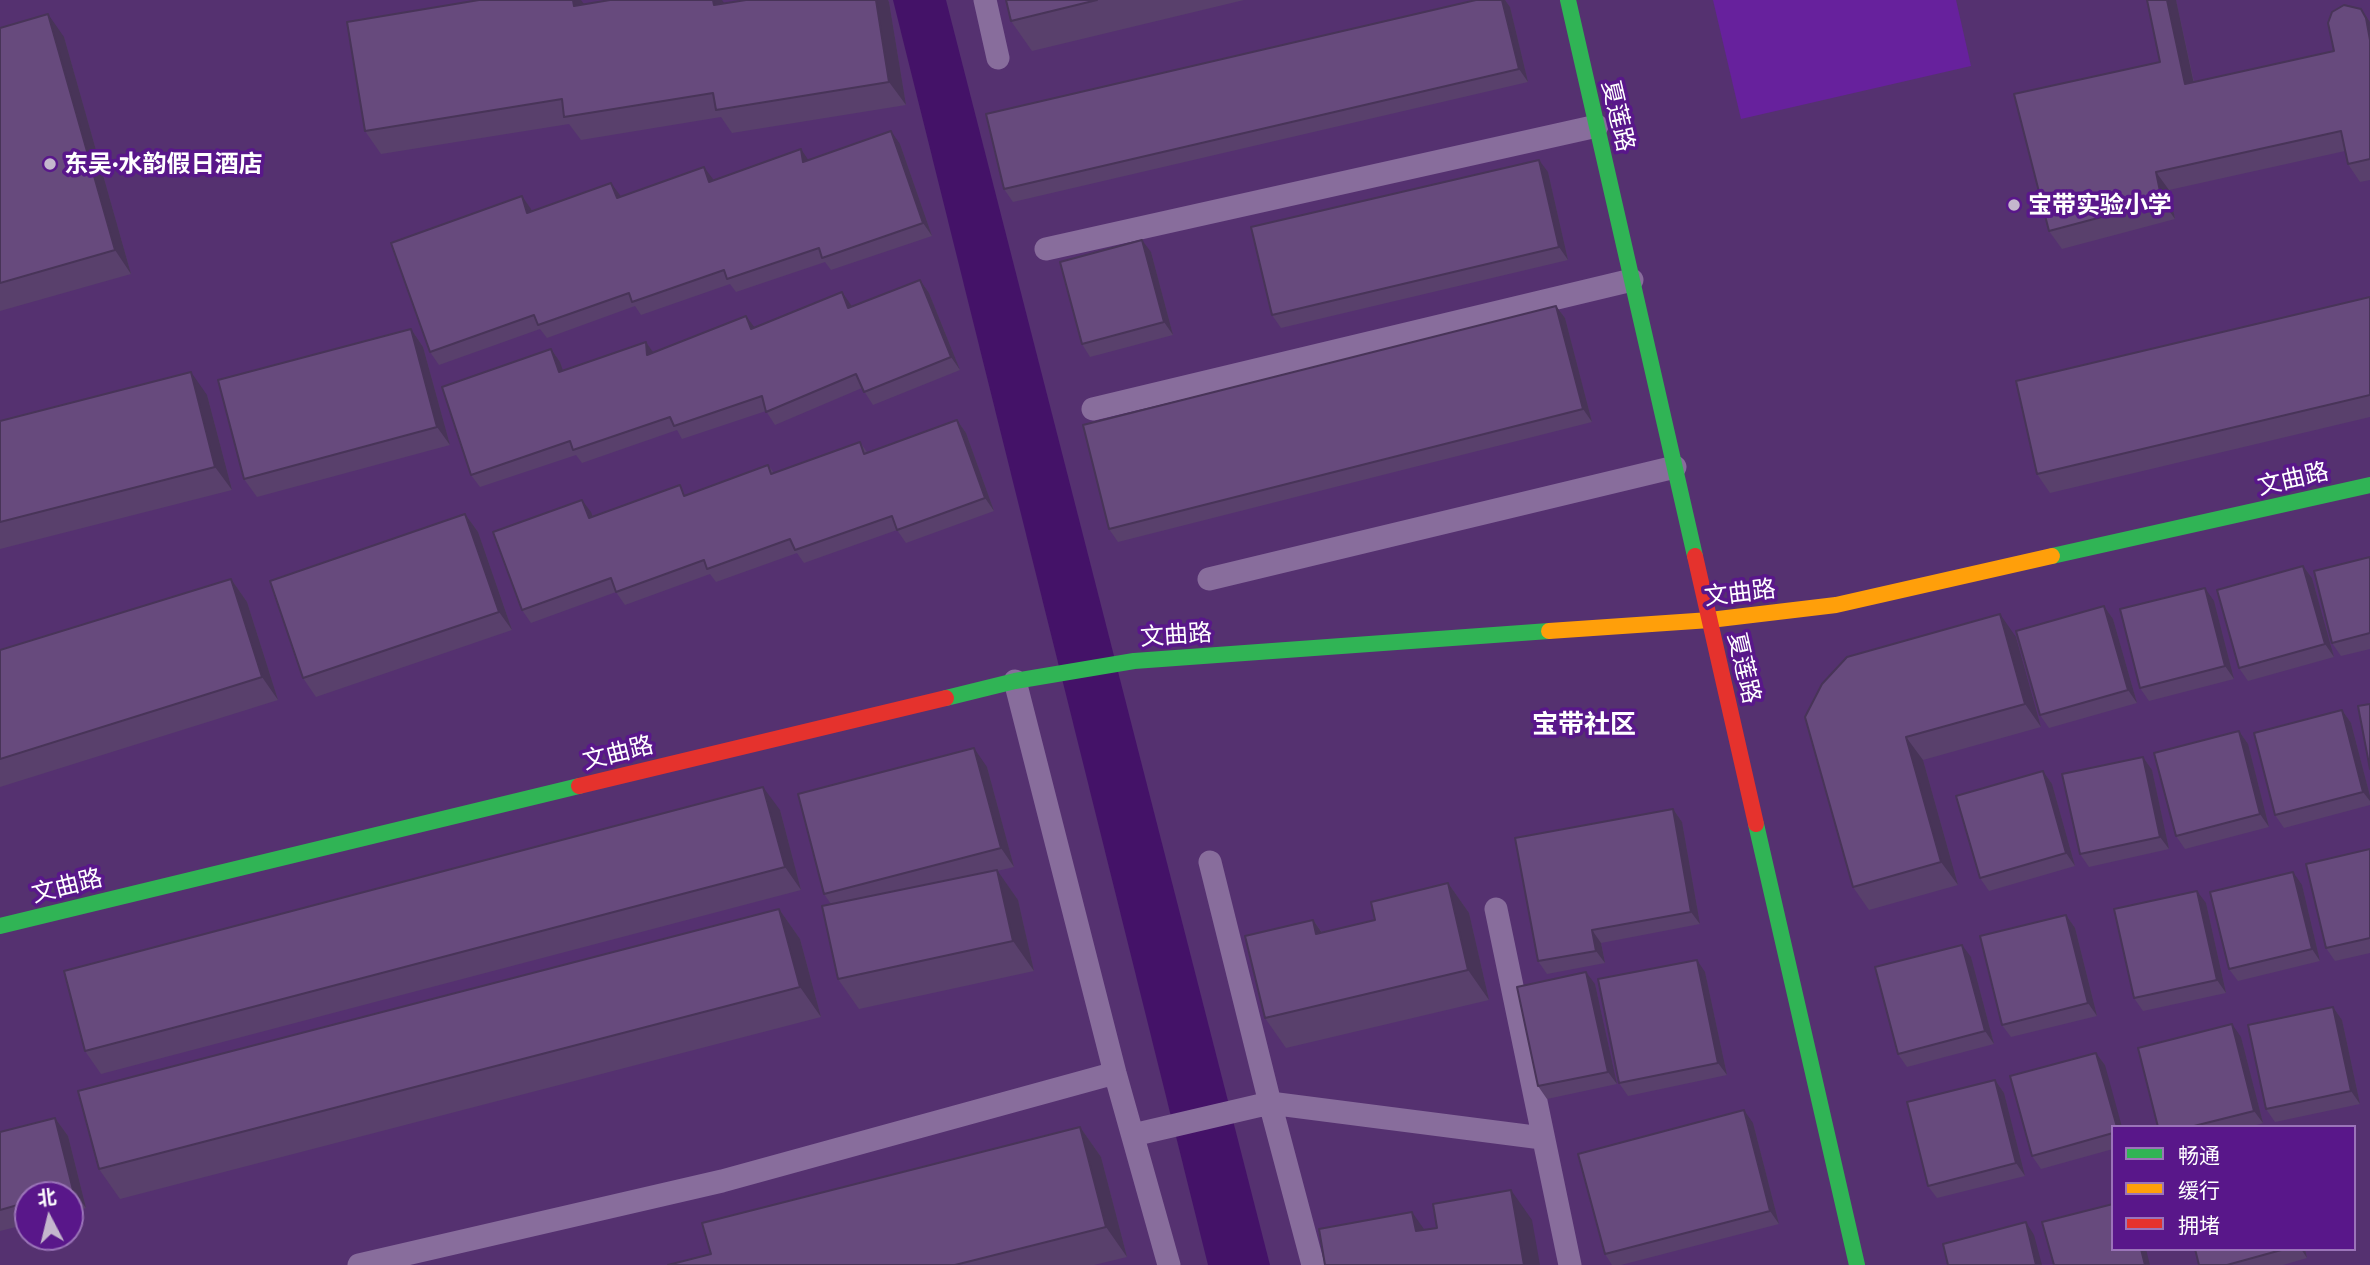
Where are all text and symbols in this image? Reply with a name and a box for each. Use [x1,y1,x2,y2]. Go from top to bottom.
street label: 夏莲路 [1596,78,1640,154]
place label: 东吴·水韵假日酒店 [64,150,263,178]
marker: 东吴·水韵假日酒店 [42,156,58,172]
place label: 宝带实验小学 [2028,191,2172,219]
marker: 宝带实验小学 [2006,197,2022,213]
street label: 文曲路 [2255,457,2331,501]
street label: 文曲路 [1703,574,1777,612]
street label: 文曲路 [1139,618,1213,652]
street label: 夏莲路 [1722,630,1766,706]
district label: 宝带社区 [1532,709,1636,741]
street label: 文曲路 [580,730,656,776]
street label: 文曲路 [29,863,105,909]
legend [2111,1125,2356,1251]
text: 畅通 [2178,1142,2220,1167]
text: 缓行 [2178,1177,2220,1202]
north arrow [14,1181,84,1251]
text: 北 [36,1184,57,1209]
text: 拥堵 [2178,1212,2220,1237]

